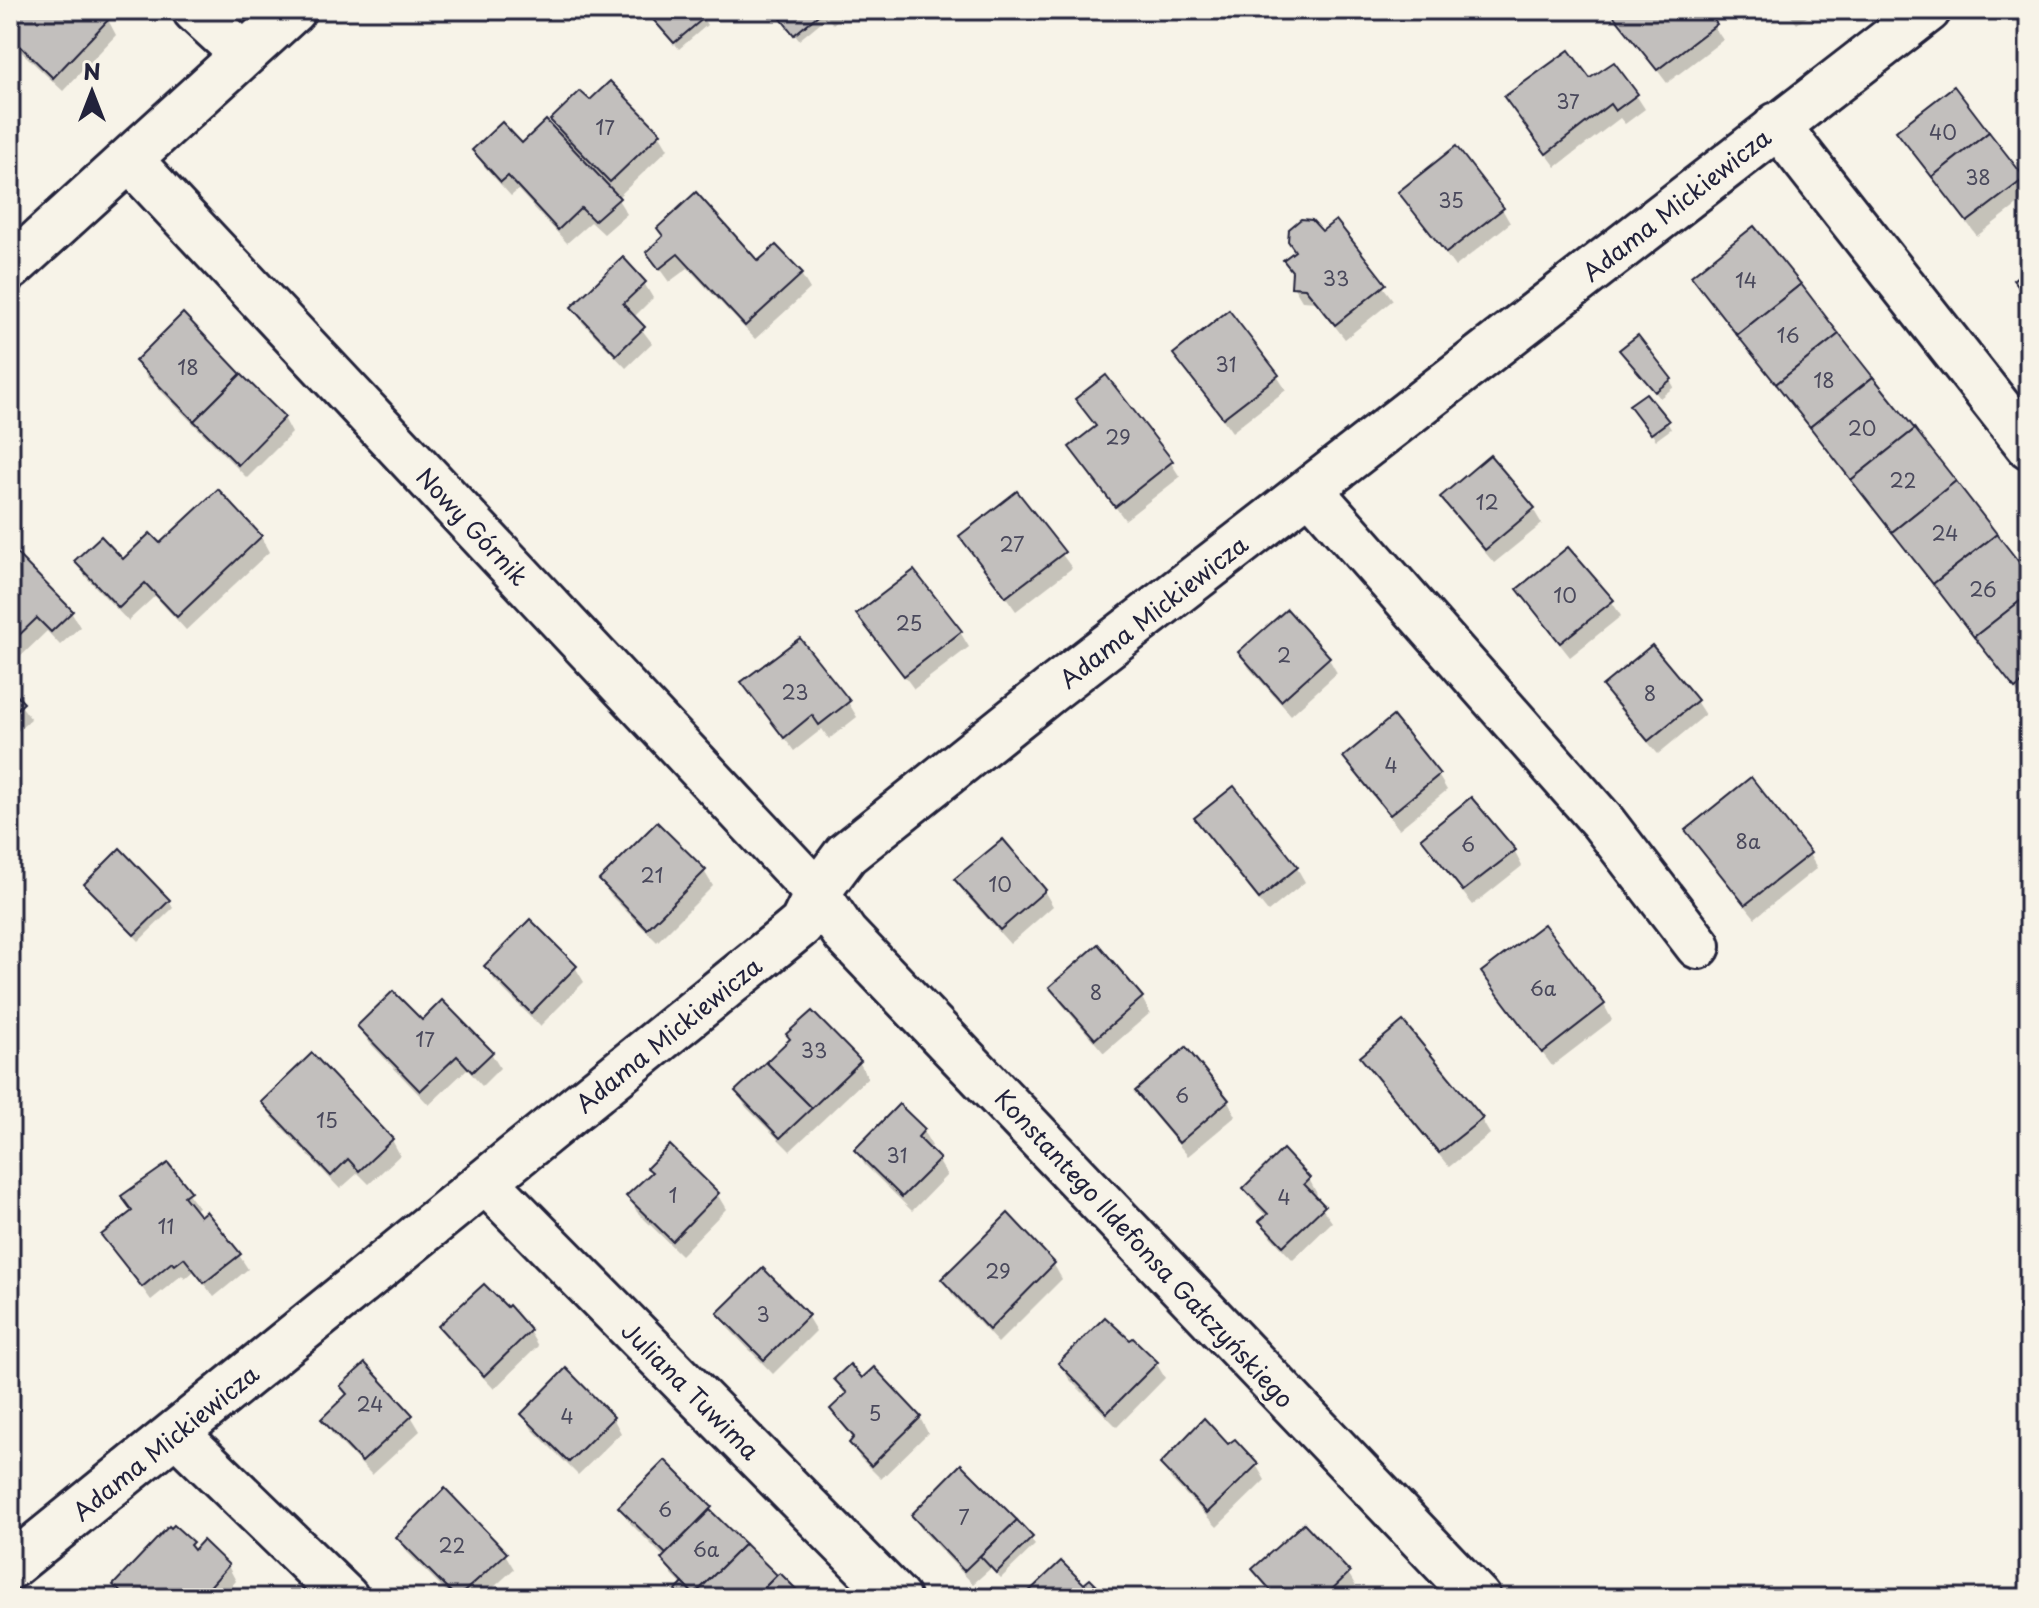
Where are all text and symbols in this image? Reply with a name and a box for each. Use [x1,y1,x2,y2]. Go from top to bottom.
north arrow [52,52,132,132]
text: N [83,54,101,87]
house number: 37 [1556,86,1580,116]
house number: 17 [595,112,615,142]
house number: 40 [1929,117,1957,147]
street label: Adama Mickiewicza [1574,119,1778,289]
house number: 38 [1965,162,1991,192]
house number: 35 [1438,185,1464,215]
house number: 33 [1323,263,1349,293]
house number: 14 [1735,265,1757,295]
house number: 16 [1777,320,1800,350]
house number: 31 [1216,349,1236,379]
house number: 18 [177,352,199,382]
house number: 18 [1813,365,1835,395]
house number: 20 [1848,413,1876,443]
house number: 29 [1105,422,1131,452]
street label: Nowy Górnik [409,459,537,593]
house number: 22 [1890,465,1916,495]
house number: 12 [1475,487,1499,517]
house number: 24 [1932,518,1958,548]
street label: Adama Mickiewicza [1051,526,1255,696]
house number: 27 [1000,529,1024,559]
house number: 26 [1969,574,1997,604]
house number: 10 [1553,580,1577,610]
house number: 25 [896,608,922,638]
house number: 2 [1277,640,1291,670]
house number: 23 [781,677,809,707]
house number: 8 [1644,678,1656,708]
house number: 4 [1384,750,1398,780]
house number: 8a [1736,826,1761,856]
house number: 6 [1461,829,1475,859]
house number: 21 [640,860,664,890]
house number: 10 [988,869,1012,899]
street label: Adama Mickiewicza [567,947,769,1121]
house number: 6a [1530,973,1557,1003]
house number: 8 [1090,977,1102,1007]
house number: 17 [415,1024,435,1054]
house number: 33 [801,1035,827,1065]
house number: 6 [1175,1080,1189,1110]
street label: Konstantego Ildefonsa Gałczyńskiego [987,1081,1303,1415]
house number: 15 [316,1105,338,1135]
house number: 31 [887,1140,907,1170]
house number: 1 [669,1180,677,1210]
house number: 4 [1277,1182,1291,1212]
house number: 11 [158,1211,174,1241]
house number: 29 [985,1256,1011,1286]
house number: 3 [756,1299,770,1329]
street label: Juliana Tuwima [614,1313,768,1467]
street label: Adama Mickiewicza [64,1355,266,1529]
house number: 24 [357,1389,383,1419]
house number: 5 [869,1398,881,1428]
house number: 4 [560,1401,574,1431]
house number: 6 [658,1494,672,1524]
house number: 7 [958,1502,970,1532]
house number: 22 [439,1530,465,1560]
house number: 6a [693,1534,720,1564]

